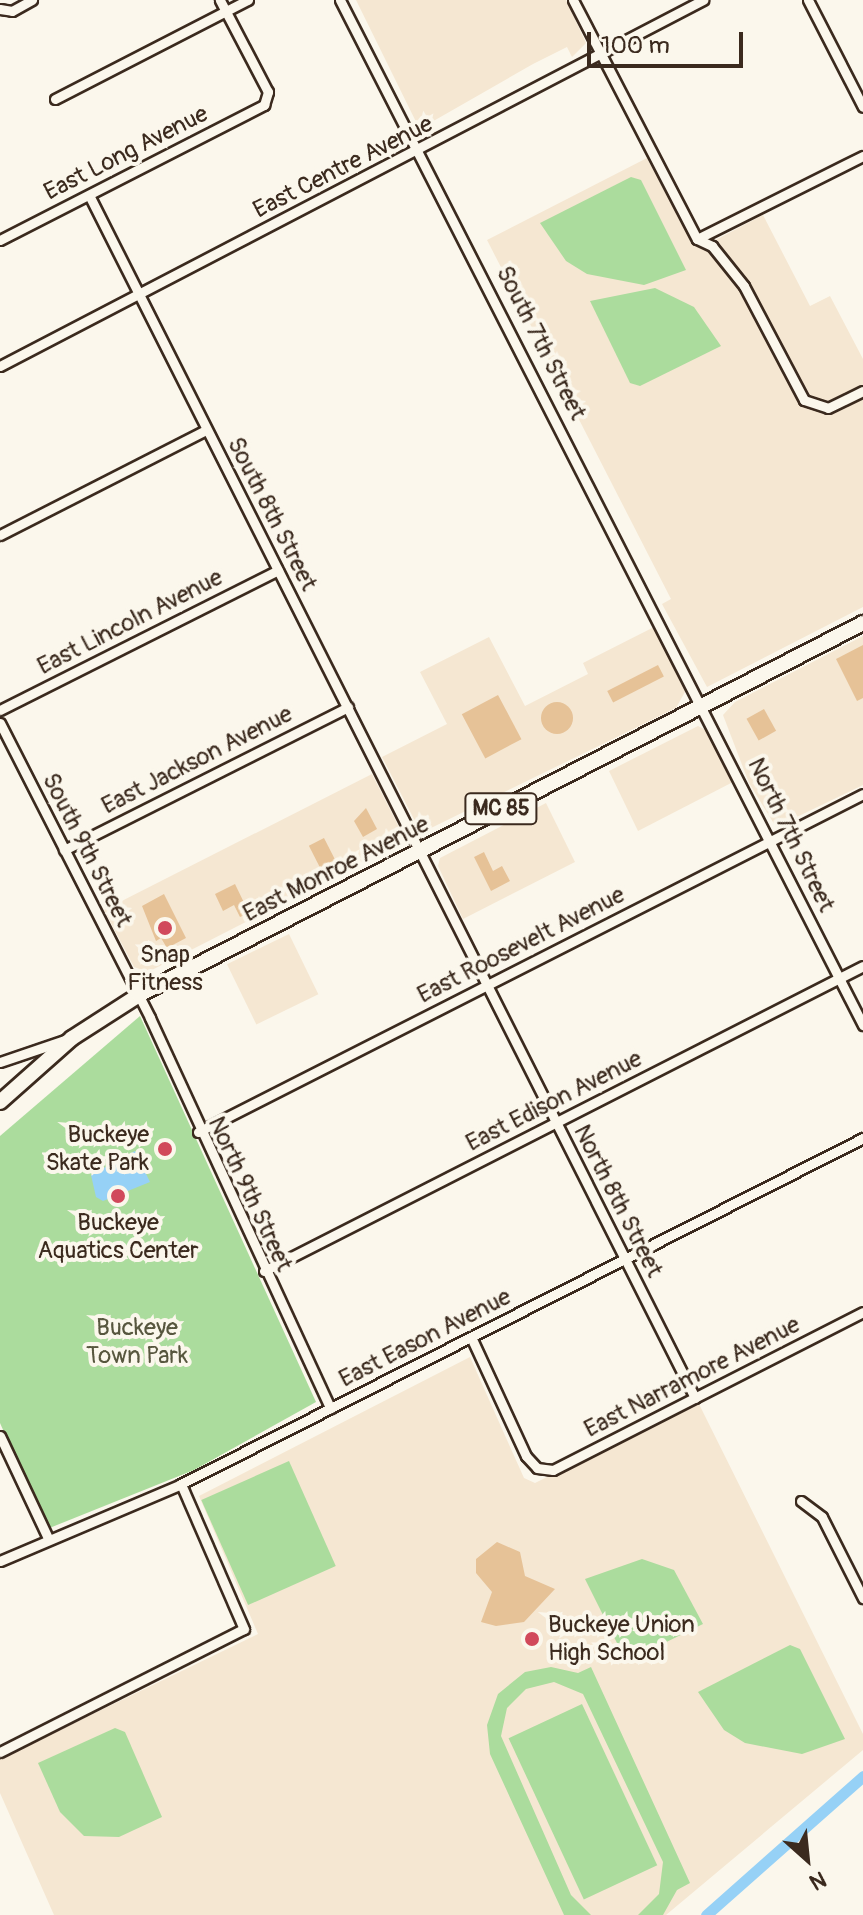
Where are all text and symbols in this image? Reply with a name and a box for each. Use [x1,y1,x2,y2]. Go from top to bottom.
scale bar [591,16,747,66]
text: 100 m [601,31,670,60]
street label: East Long Avenue [39,99,213,207]
street label: East Centre Avenue [249,109,437,225]
street label: South 7th Street [490,261,592,425]
street label: South 8th Street [221,432,323,596]
street label: East Lincoln Avenue [33,563,227,681]
street label: East Jackson Avenue [97,699,297,821]
street label: North 7th Street [741,753,841,917]
street label: South 9th Street [36,768,138,932]
road number: MC 85 [463,791,539,827]
street label: East Monroe Avenue [238,810,434,928]
street label: East Roosevelt Avenue [413,880,629,1010]
marker: Snap Fitness [156,919,174,937]
place label: Snap Fitness [127,941,203,997]
street label: East Edison Avenue [461,1044,647,1158]
street label: North 9th Street [202,1112,298,1276]
street label: North 8th Street [567,1120,669,1282]
place label: Buckeye Skate Park [46,1121,149,1177]
marker: Buckeye Skate Park [156,1140,174,1158]
marker: Buckeye Aquatics Center [109,1187,127,1205]
place label: Buckeye Aquatics Center [38,1209,198,1265]
street label: East Eason Avenue [334,1282,516,1394]
street label: East Narramore Avenue [579,1310,805,1444]
park label: Buckeye Town Park [86,1314,188,1370]
place label: Buckeye Union High School [548,1611,695,1667]
marker: Buckeye Union High School [523,1630,541,1648]
north arrow [767,1819,847,1899]
text: N [805,1865,831,1896]

